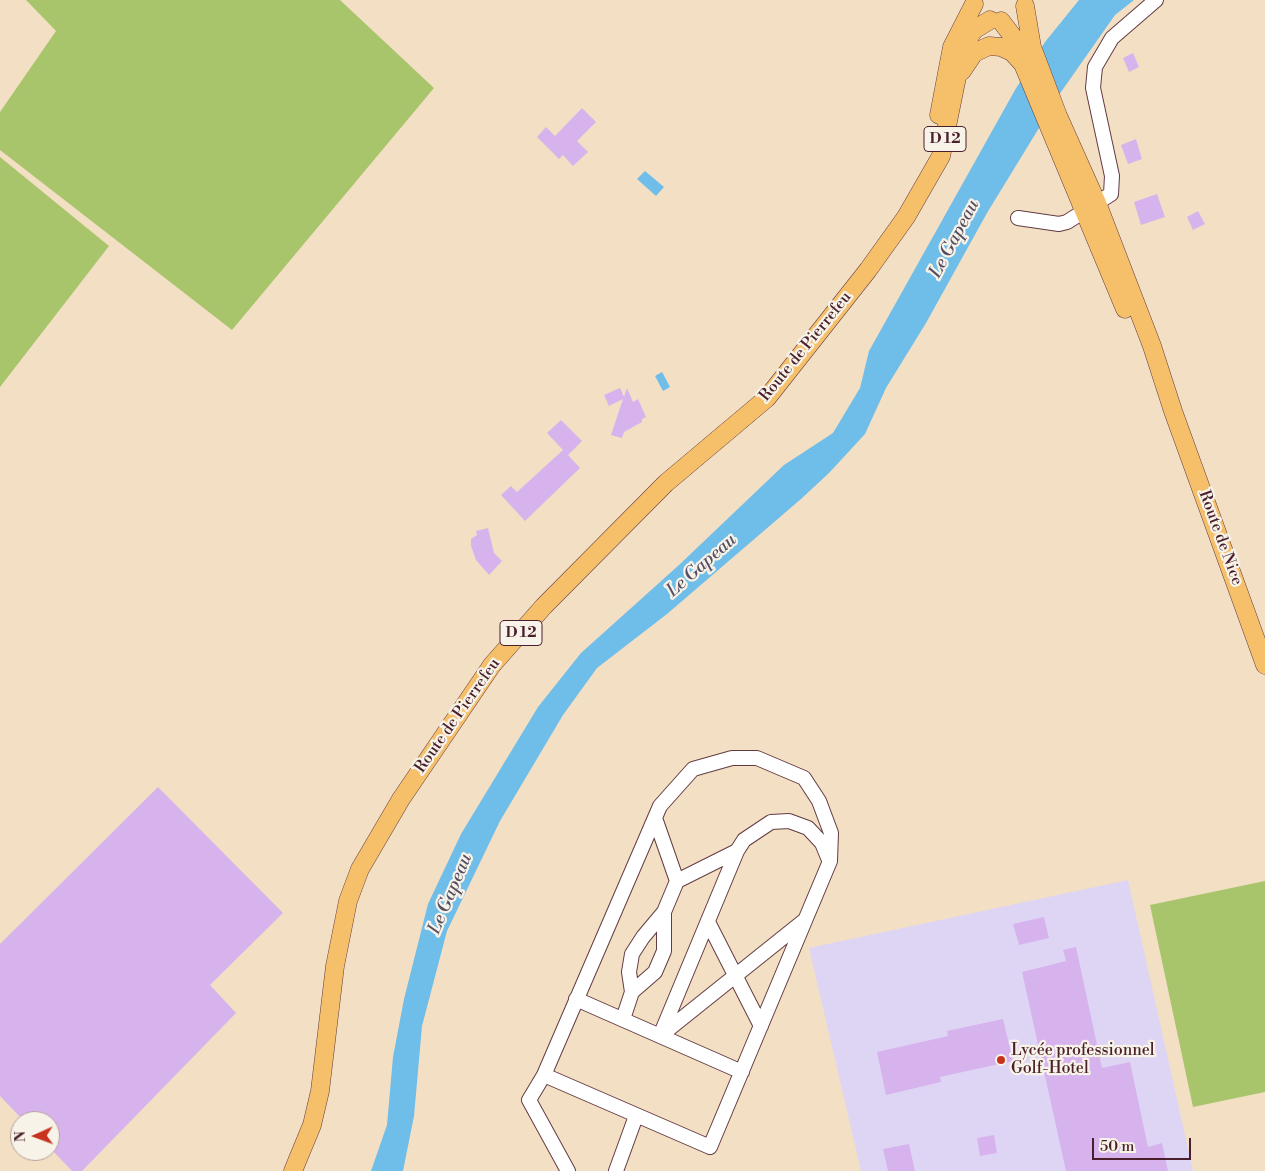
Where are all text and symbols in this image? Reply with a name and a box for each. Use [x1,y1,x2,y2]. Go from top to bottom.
road number: D 12 [924,126,966,152]
water label: Le Gapeau [925,196,985,282]
street label: Route de Pierrefeu [756,288,856,406]
street label: Route de Nice [1194,488,1246,588]
water label: Le Gapeau [663,530,741,602]
road number: D 12 [500,620,542,646]
street label: Route de Pierrefeu [411,655,505,777]
water label: Le Gapeau [424,851,478,937]
place label: Lycée professionnel Golf-Hotel [1011,1041,1155,1079]
marker: Lycée professionnel Golf-Hotel [995,1054,1007,1066]
north arrow [10,1111,60,1161]
scale bar [1095,1128,1194,1160]
text: N [12,1131,30,1142]
text: 50 m [1100,1137,1134,1156]

